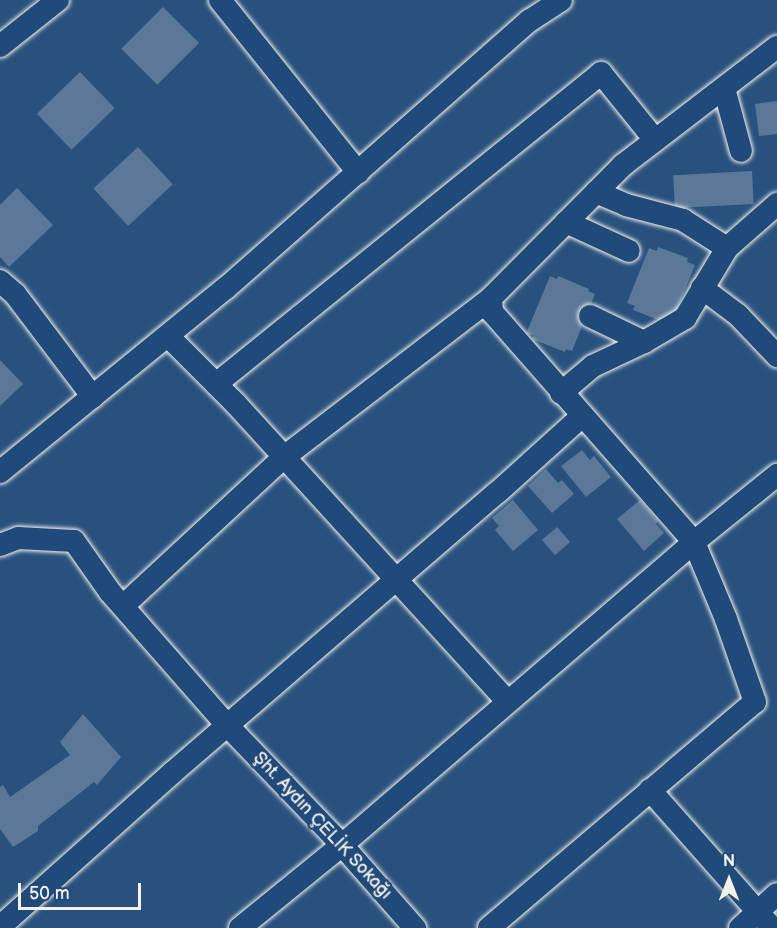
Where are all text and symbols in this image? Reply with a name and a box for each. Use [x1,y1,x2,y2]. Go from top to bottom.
street label: Şht. Aydın ÇELİK Sokağı [248,748,396,904]
north arrow [699,850,759,910]
text: N [723,852,735,871]
scale bar [21,871,144,909]
text: 50 m [29,883,70,904]

